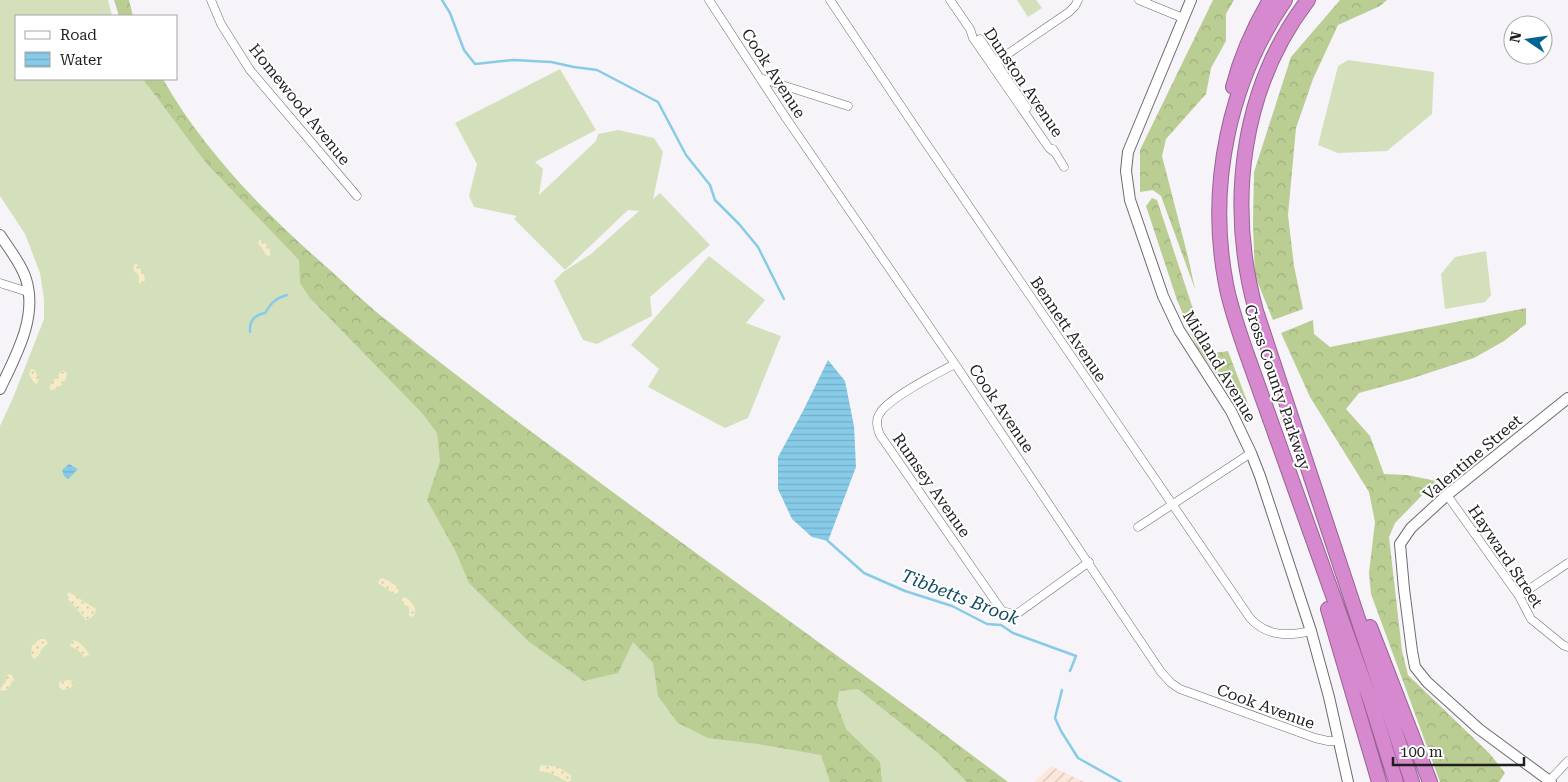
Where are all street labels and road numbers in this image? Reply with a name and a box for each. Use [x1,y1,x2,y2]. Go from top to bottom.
street label: Dunston Avenue [980,24,1067,141]
street label: Cook Avenue [738,25,810,122]
street label: Homewood Avenue [245,40,354,169]
street label: Bennett Avenue [1026,273,1111,386]
street label: Cross County Parkway [1240,302,1315,473]
street label: Midland Avenue [1179,307,1260,425]
street label: Cook Avenue [965,360,1038,456]
street label: Valentine Street [1419,411,1526,504]
street label: Rumsey Avenue [889,430,975,541]
street label: Hayward Street [1464,501,1547,611]
street label: Cook Avenue [1214,680,1318,733]

